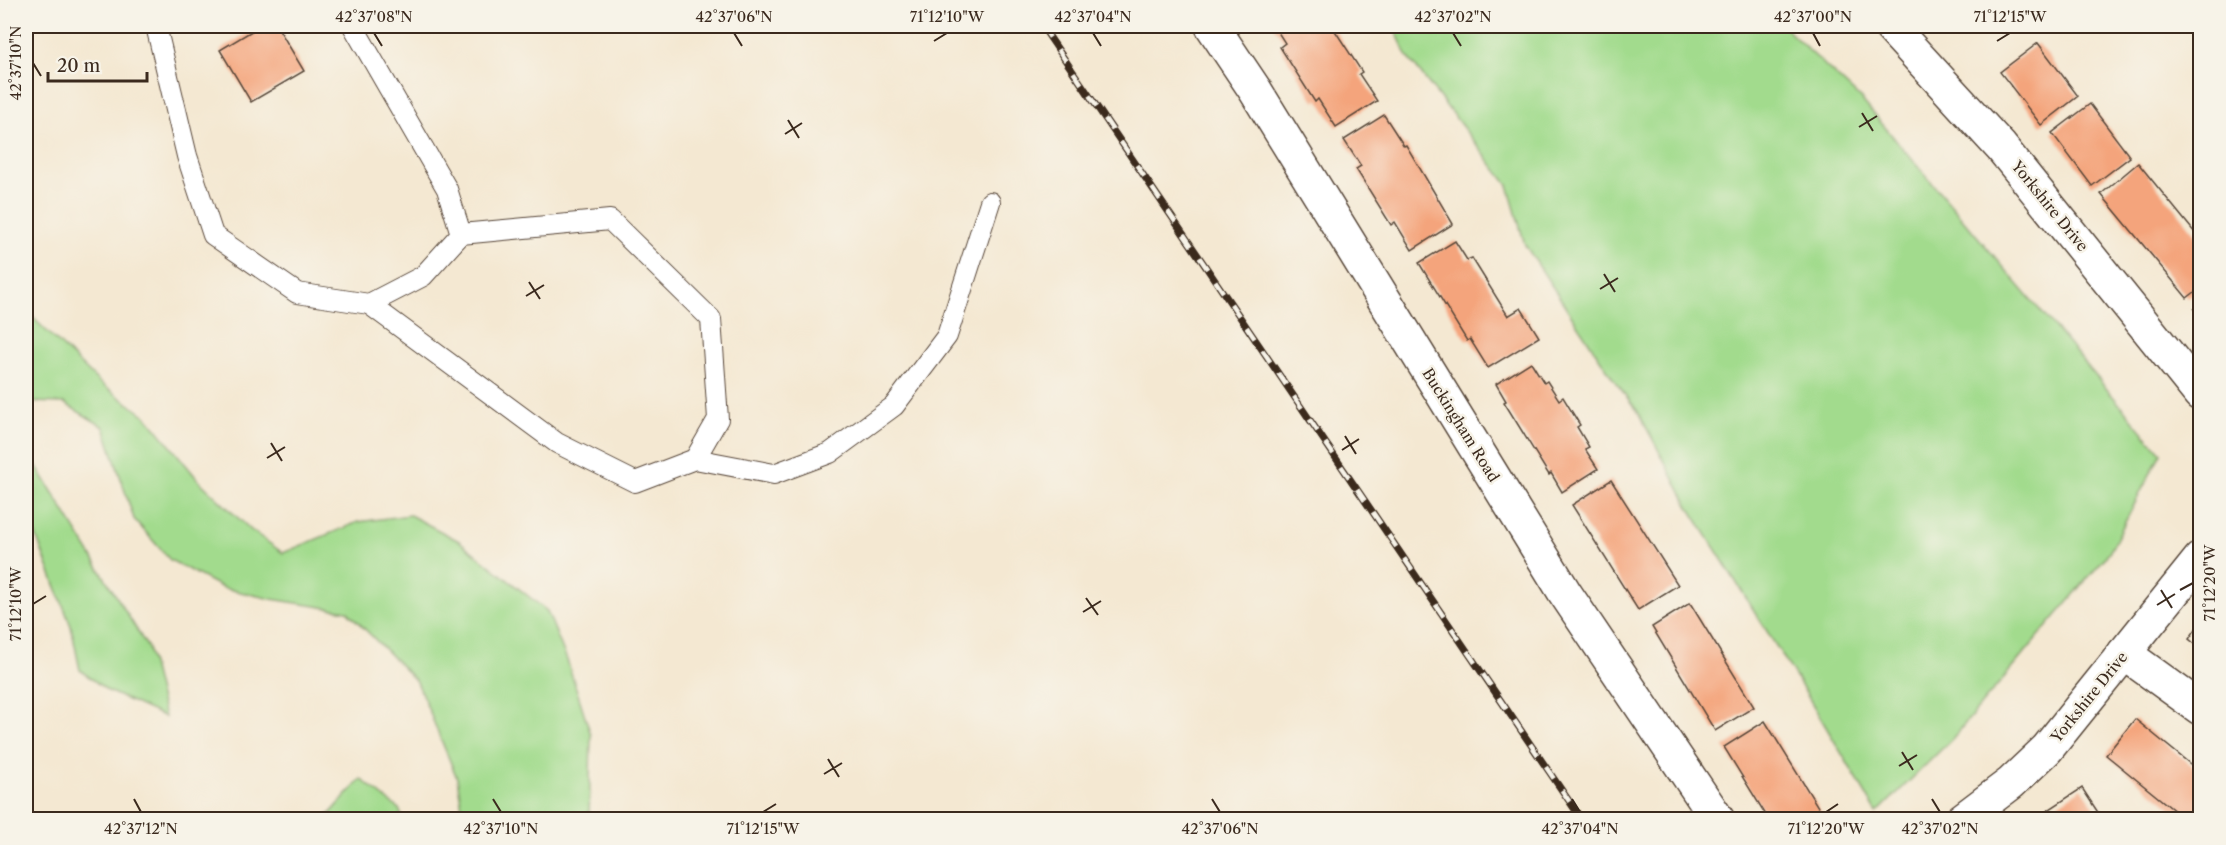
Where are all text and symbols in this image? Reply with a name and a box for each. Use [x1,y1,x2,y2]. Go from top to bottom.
text: 42°37'08"N [335,7,413,26]
text: 42°37'06"N [695,7,773,26]
text: 71°12'10"W [910,7,985,26]
text: 42°37'04"N [1054,7,1132,26]
text: 42°37'02"N [1414,7,1492,26]
text: 42°37'00"N [1774,7,1852,26]
text: 71°12'15"W [1973,7,2047,26]
text: 42°37'10"N [6,26,25,100]
scale bar [48,45,147,83]
text: 20 m [57,55,101,77]
street label: Yorkshire Drive [2007,156,2092,255]
street label: Buckingham Road [1418,365,1504,485]
text: 71°12'20"W [2200,544,2219,621]
text: 71°12'10"W [6,566,25,641]
street label: Yorkshire Drive [2046,648,2131,747]
text: 42°37'12"N [104,819,178,838]
text: 42°37'10"N [464,819,538,838]
text: 71°12'15"W [726,819,800,838]
text: 42°37'06"N [1181,819,1259,838]
text: 42°37'04"N [1541,819,1619,838]
text: 71°12'20"W [1788,819,1865,838]
text: 42°37'02"N [1901,819,1979,838]

